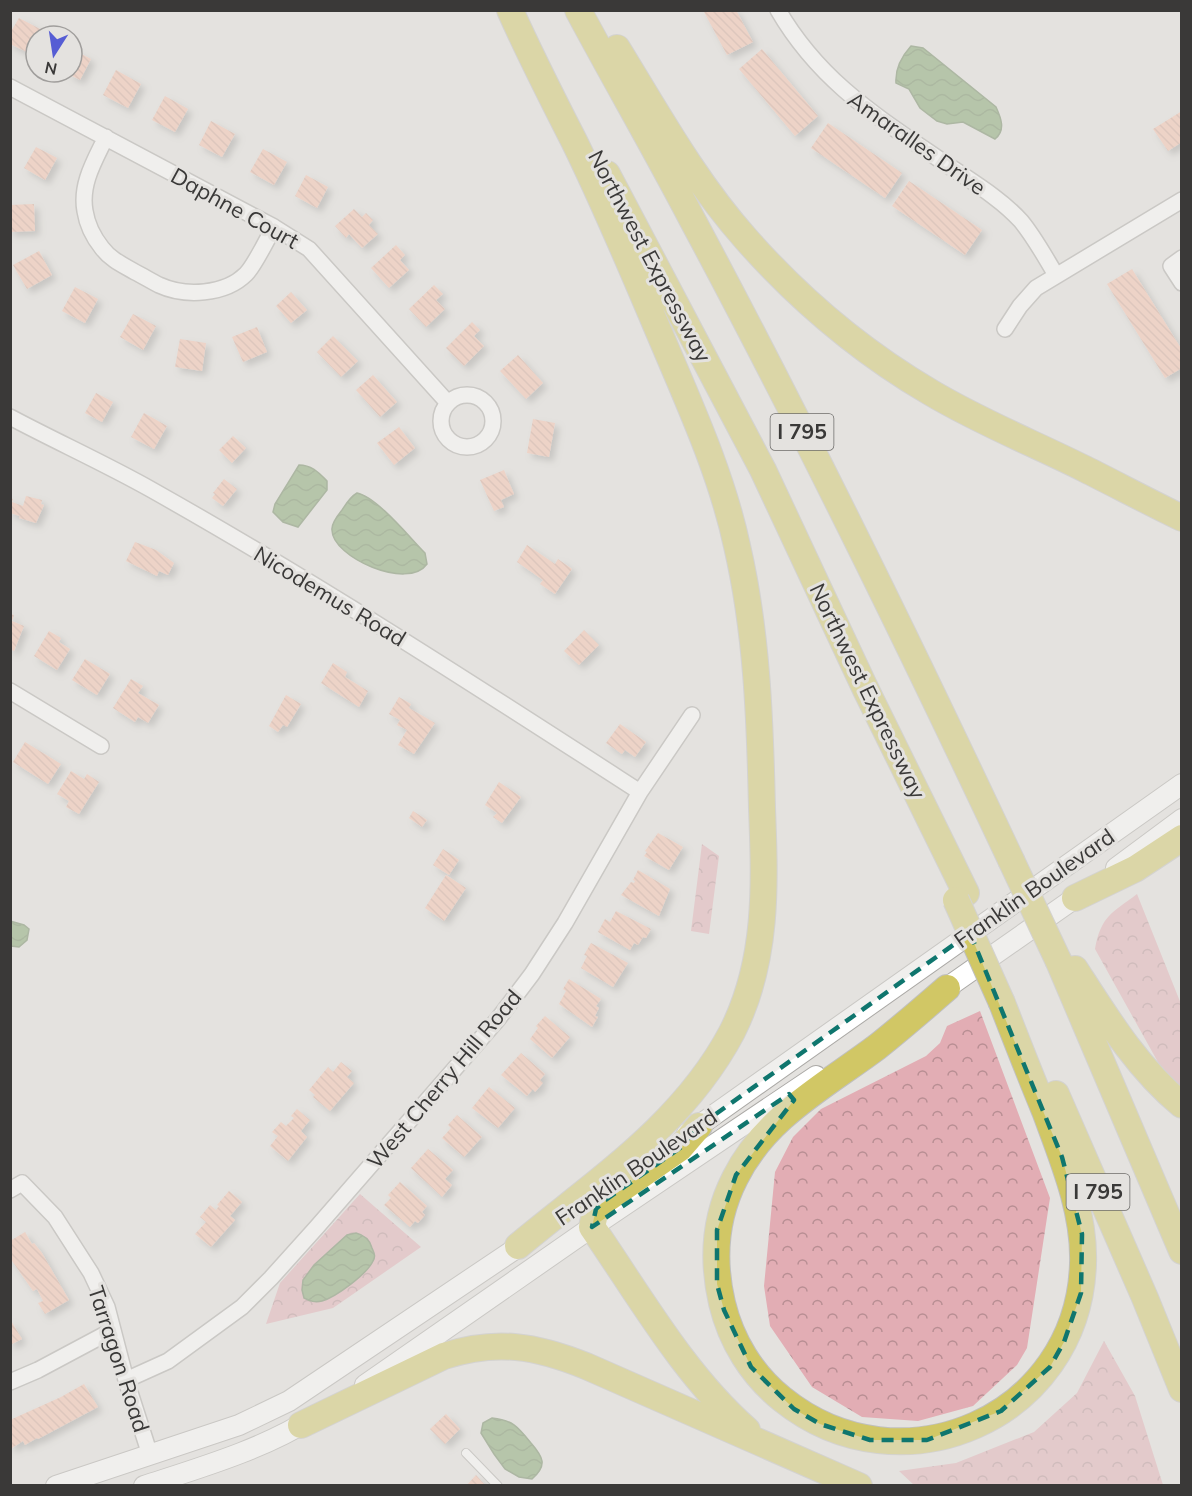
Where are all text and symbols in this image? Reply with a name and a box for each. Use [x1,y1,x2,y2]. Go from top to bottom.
north arrow [24,24,84,84]
text: N [43,58,59,80]
street label: Amaralles Drive [843,85,991,201]
street label: Northwest Expressway [582,145,718,367]
street label: Daphne Court [166,161,304,255]
road number: I 795 [770,414,834,450]
street label: Nicodemus Road [249,540,411,652]
street label: Northwest Expressway [804,579,932,804]
street label: Franklin Boulevard [948,822,1120,954]
street label: West Cherry Hill Road [361,984,527,1174]
street label: Franklin Boulevard [550,1102,722,1232]
road number: I 795 [1066,1174,1130,1210]
street label: Tarragon Road [82,1282,156,1436]

